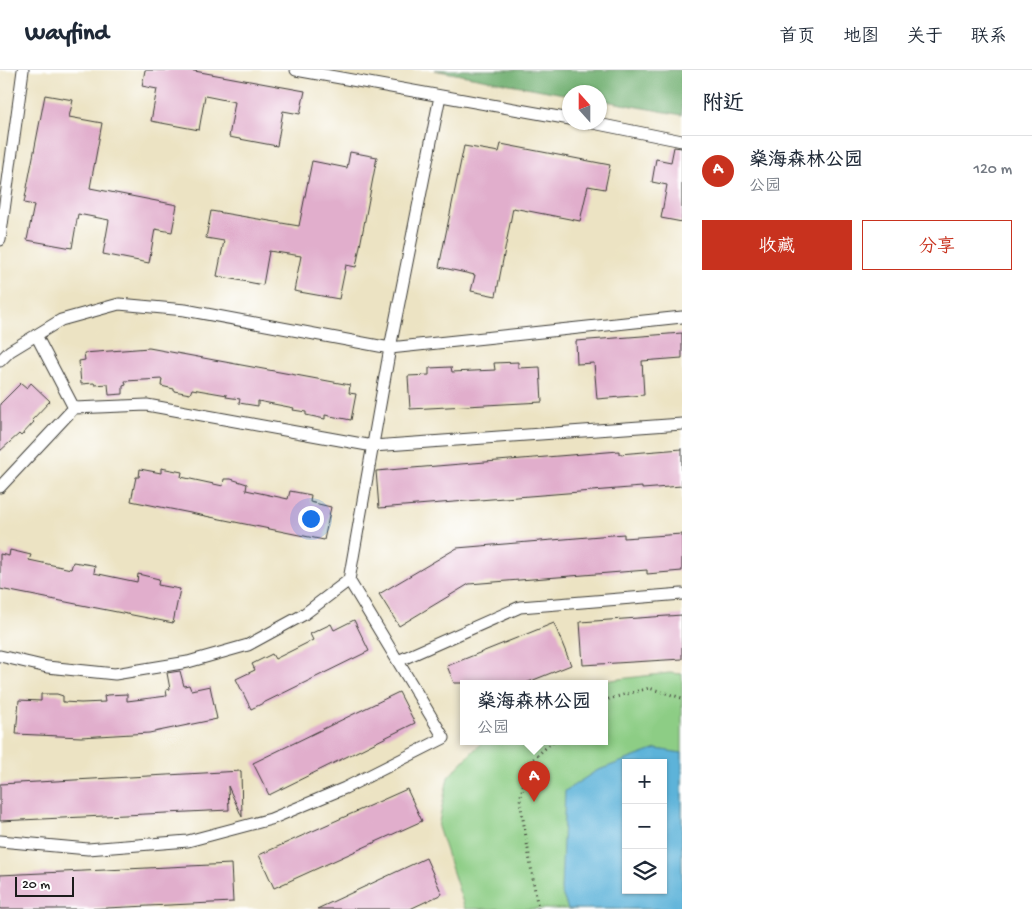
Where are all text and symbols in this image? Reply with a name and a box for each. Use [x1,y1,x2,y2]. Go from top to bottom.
text: Wayfind [25,20,109,49]
text: 首页 [779,27,815,48]
text: 地图 [843,27,879,48]
text: 关于 [907,27,943,48]
text: 联系 [971,27,1007,48]
north arrow [562,85,607,130]
text: 附近 [702,93,744,118]
text: 燊海森林公园 [749,150,863,173]
text: A [713,161,723,180]
text: 120 m [973,161,1012,180]
text: 公园 [749,178,781,197]
button: 收藏 [702,220,852,270]
button: 分享 [862,220,1012,270]
your location [298,506,324,532]
popup [460,680,608,745]
text: 燊海森林公园 [477,692,591,715]
text: 公园 [477,720,509,739]
map controls [622,759,667,894]
button: + [622,759,667,804]
pin: A [518,761,550,802]
button: − [622,804,667,849]
button: layers [622,849,667,894]
scale bar [15,874,74,897]
text: 20 m [22,877,50,894]

